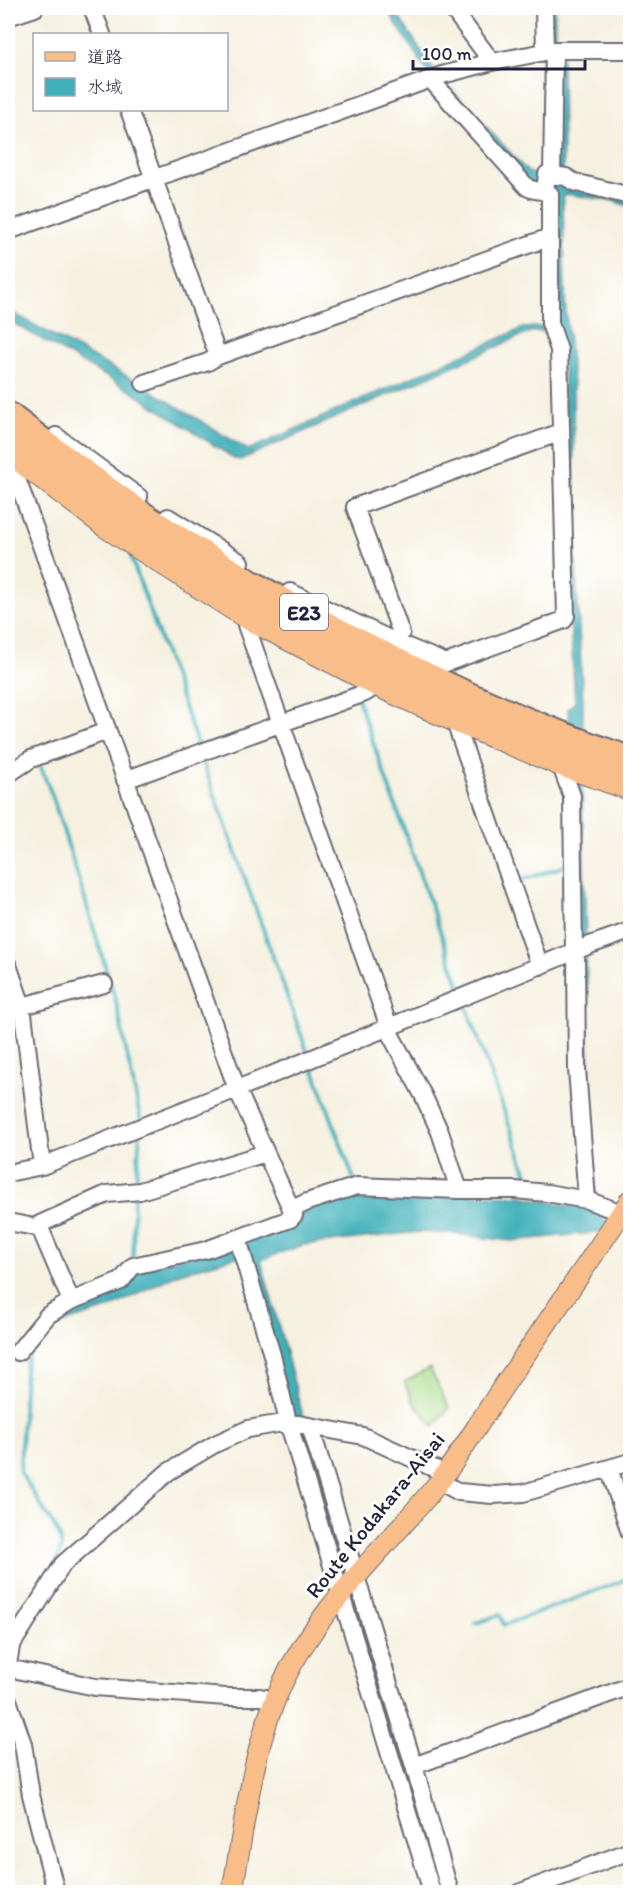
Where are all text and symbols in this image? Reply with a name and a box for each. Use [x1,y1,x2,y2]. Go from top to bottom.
legend [33,33,228,111]
scale bar [413,33,586,71]
text: 100 m [422,43,472,65]
text: 道路 [87,46,123,68]
text: 水域 [87,76,123,98]
road number: E23 [280,594,328,630]
street label: Route Kodakara-Aisai [300,1426,450,1604]

